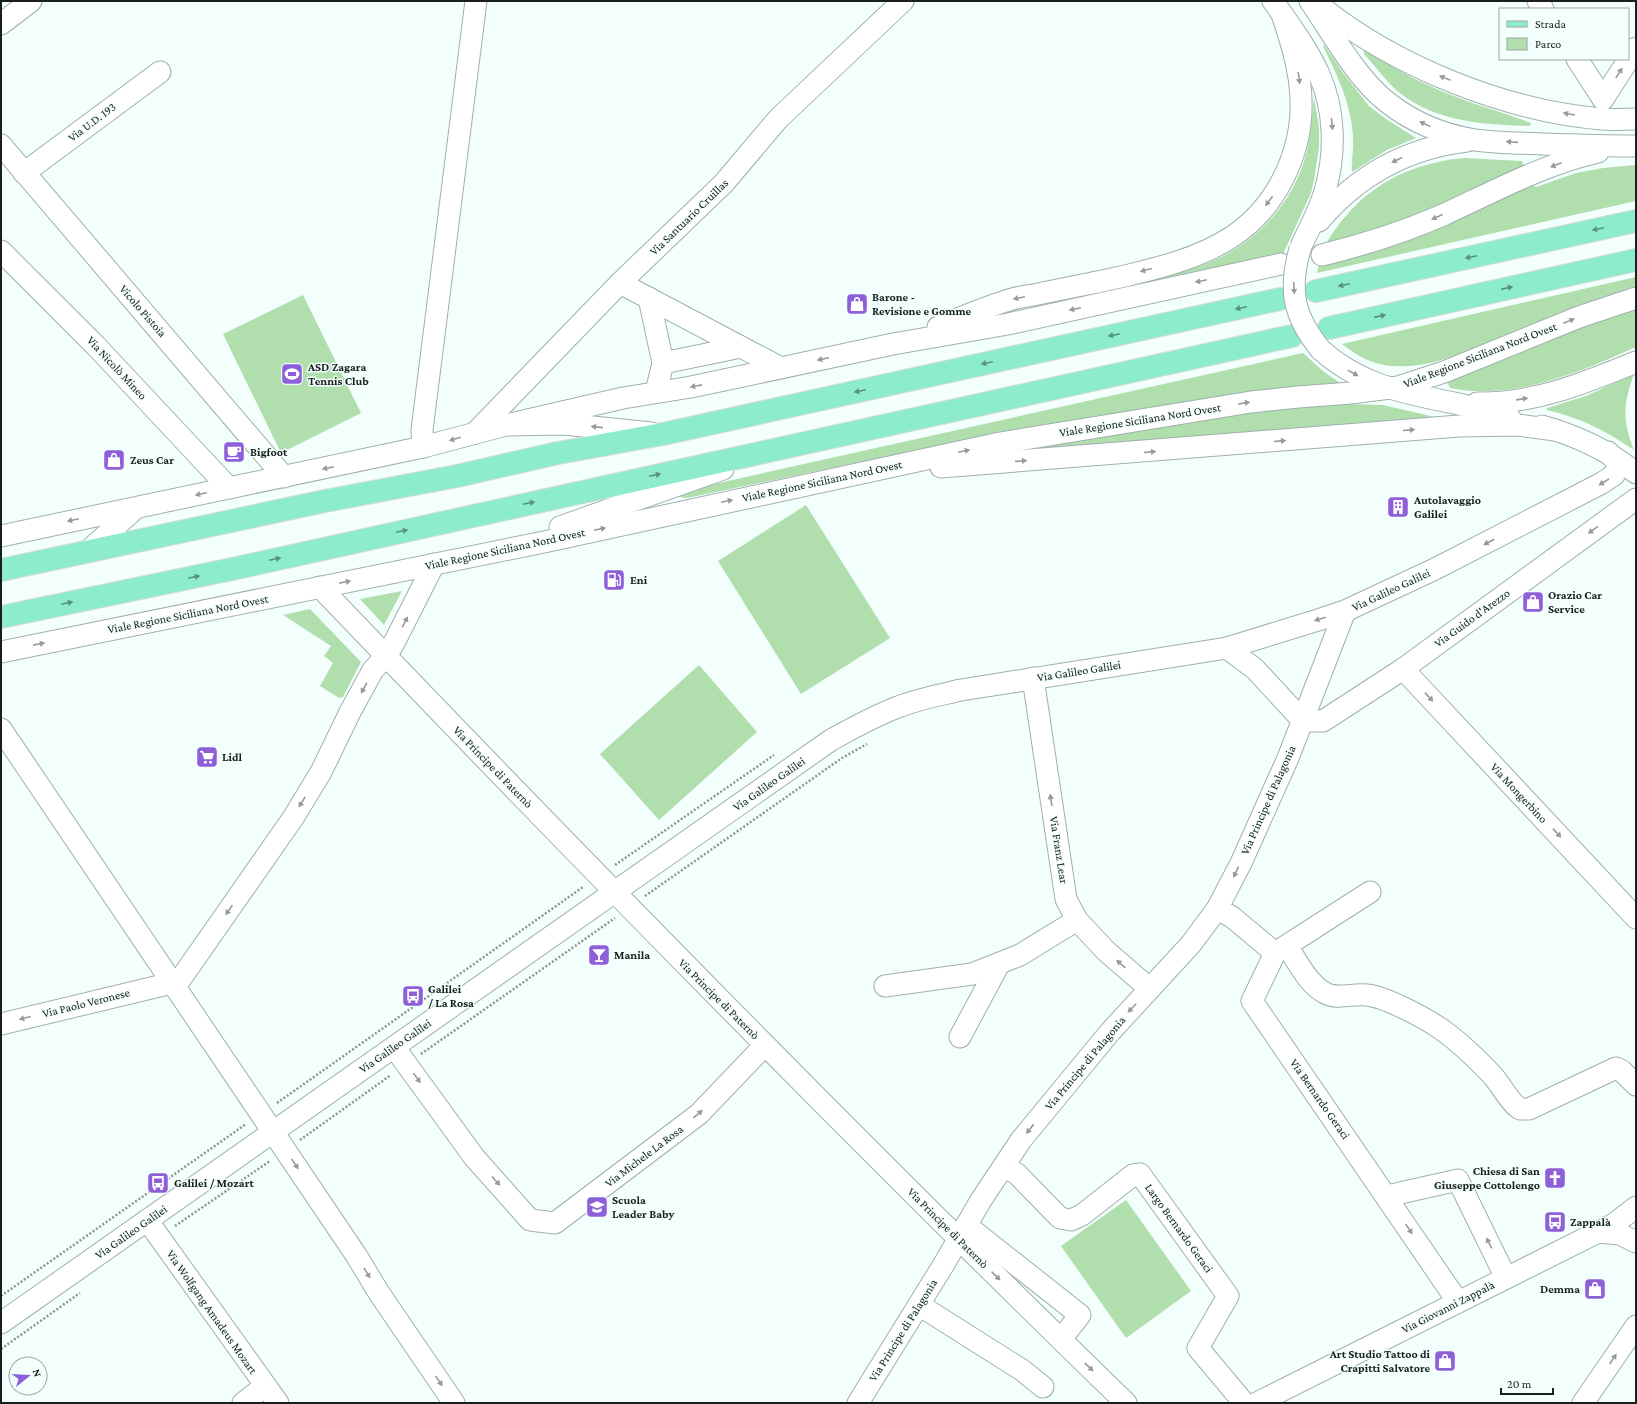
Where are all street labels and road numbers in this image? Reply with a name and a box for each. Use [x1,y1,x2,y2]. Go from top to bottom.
street label: Via U.D. 193 [65,99,119,145]
street label: Via Santuario Cruillas [647,176,732,258]
street label: Vicolo Pistoia [117,282,170,340]
street label: Viale Regione Siciliana Nord Ovest [1401,319,1560,391]
street label: Via Nicolò Mineo [84,333,150,403]
street label: Viale Regione Siciliana Nord Ovest [1058,400,1223,440]
street label: Viale Regione Siciliana Nord Ovest [741,457,904,505]
street label: Viale Regione Siciliana Nord Ovest [424,525,587,573]
street label: Via Galileo Galilei [1350,566,1432,614]
street label: Via Guido d'Arezzo [1431,586,1513,650]
street label: Viale Regione Siciliana Nord Ovest [106,591,271,636]
street label: Via Galileo Galilei [1036,657,1122,685]
street label: Via Principe di Paternò [450,723,536,811]
street label: Via Principe di Palagonia [1238,743,1299,857]
street label: Via Galileo Galilei [730,754,808,814]
street label: Via Mongerbino [1488,760,1550,826]
street label: Via Franz Lear [1047,815,1071,885]
street label: Via Principe di Paternò [676,956,762,1042]
street label: Via Paolo Veronese [41,985,131,1021]
street label: Via Principe di Palagonia [1042,1013,1129,1113]
street label: Via Galileo Galilei [356,1016,434,1076]
street label: Via Bernardo Geraci [1287,1056,1353,1142]
street label: Via Michele La Rosa [602,1122,686,1190]
street label: Largo Bernardo Geraci [1142,1181,1216,1275]
street label: Via Principe di Paternò [905,1185,991,1271]
street label: Via Galileo Galilei [92,1202,170,1262]
street label: Via Wolfgang Amadeus Mozart [164,1247,261,1378]
street label: Via Principe di Palagonia [866,1276,940,1384]
street label: Via Giovanni Zappalà [1399,1277,1497,1336]

